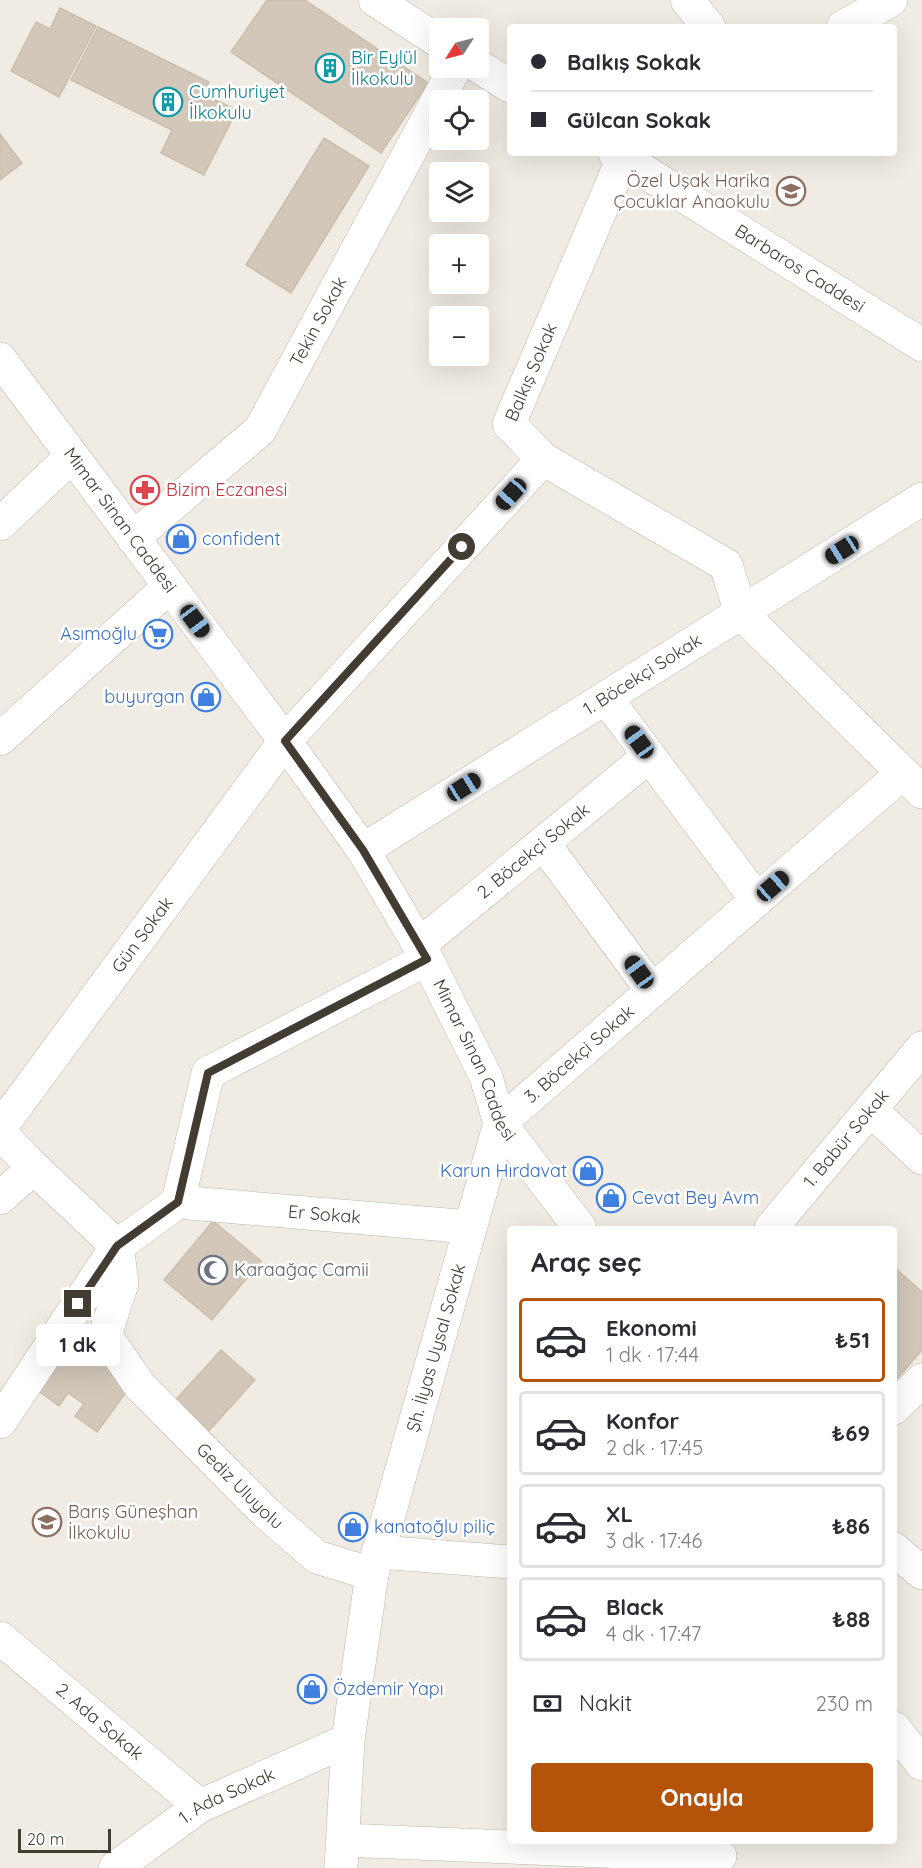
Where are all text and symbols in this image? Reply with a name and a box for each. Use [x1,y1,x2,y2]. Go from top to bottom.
north arrow [429,18,489,78]
map controls [429,18,489,366]
place label: Bir Eylül İlkokulu [351,46,417,90]
text: Balkış Sokak [567,48,701,76]
building icon: Bir Eylül İlkokulu [314,52,346,84]
place label: Cumhuriyet İlkokulu [189,80,285,124]
building icon: Cumhuriyet İlkokulu [152,86,184,118]
button: locate [429,90,489,150]
text: Gülcan Sokak [567,106,711,134]
button: layers [429,162,489,222]
place label: Özel Uşak Harika Çocuklar Anaokulu [613,169,770,213]
school or university icon: Özel Uşak Harika Çocuklar Anaokulu [775,175,807,207]
street label: Barbaros Caddesi [731,219,869,317]
button: + [429,234,489,294]
street label: Tekin Sokak [284,272,352,370]
button: − [429,306,489,366]
street label: Balkış Sokak [500,319,562,425]
street label: Mimar Sinan Caddesi [59,443,182,597]
pharmacy icon: Bizim Eczanesi [129,474,161,506]
car [492,475,530,513]
place label: Bizim Eczanesi [166,478,287,501]
shop icon: confident [165,523,197,555]
place label: confident [202,527,281,550]
route start [448,533,475,560]
car [822,533,862,567]
car [177,601,213,641]
supermarket icon: Asımoğlu [142,618,174,650]
place label: Asımoğlu [60,622,137,645]
street label: 1. Böcekçi Sokak [579,628,706,720]
shop icon: buyurgan [190,681,222,713]
place label: buyurgan [104,685,185,708]
car [621,722,657,762]
car [444,770,484,804]
street label: 2. Böcekçi Sokak [472,798,594,904]
car [754,867,792,905]
street label: Gün Sokak [106,892,178,977]
car [621,952,657,992]
street label: Mimar Sinan Caddesi [428,975,522,1145]
street label: 3. Böcekçi Sokak [519,1000,639,1108]
street label: 1. Babür Sokak [798,1084,894,1192]
shop icon: Karun Hırdavat [572,1155,604,1187]
place label: Karun Hırdavat [440,1159,567,1182]
shop icon: Cevat Bey Avm [595,1182,627,1214]
place label: Cevat Bey Avm [632,1186,759,1209]
street label: Er Sokak [287,1199,362,1229]
text: Araç seç [531,1245,641,1279]
mosque icon: Karaağaç Camii [197,1254,229,1286]
place label: Karaağaç Camii [234,1258,369,1281]
street label: Şh. İlyas Uysal Sokak [401,1261,471,1435]
route end [64,1290,91,1317]
icon: car [534,1313,588,1367]
text: Ekonomi [606,1314,697,1342]
callout: 1 dk [36,1325,120,1367]
text: ₺51 [835,1326,870,1354]
text: 1 dk [59,1332,97,1357]
text: 1 dk · 17:44 [606,1342,699,1367]
icon: car [534,1406,588,1460]
text: Konfor [606,1407,679,1435]
text: ₺69 [831,1419,870,1447]
text: 2 dk · 17:45 [606,1435,703,1460]
street label: Gediz Uluyolu [192,1438,288,1534]
icon: car [534,1499,588,1553]
place label: Barış Güneşhan İlkokulu [68,1500,198,1544]
text: XL [606,1500,633,1528]
school or university icon: Barış Güneşhan İlkokulu [31,1506,63,1538]
shop icon: kanatoğlu piliç [337,1511,369,1543]
text: ₺86 [832,1512,870,1540]
place label: kanatoğlu piliç [374,1515,495,1538]
text: 3 dk · 17:46 [606,1528,702,1553]
icon: car [534,1592,588,1646]
text: Black [606,1593,664,1621]
text: ₺88 [832,1605,870,1633]
text: 4 dk · 17:47 [606,1621,701,1646]
shop icon: Özdemir Yapı [296,1673,328,1705]
place label: Özdemir Yapı [333,1677,444,1700]
street label: 2. Ada Sokak [51,1678,149,1765]
icon: cash [531,1687,564,1720]
text: Nakit [579,1689,632,1717]
text: 230 m [816,1691,873,1716]
street label: 1. Ada Sokak [174,1762,278,1829]
button: Onayla [531,1763,873,1832]
scale bar [18,1826,111,1854]
text: 20 m [27,1829,64,1849]

